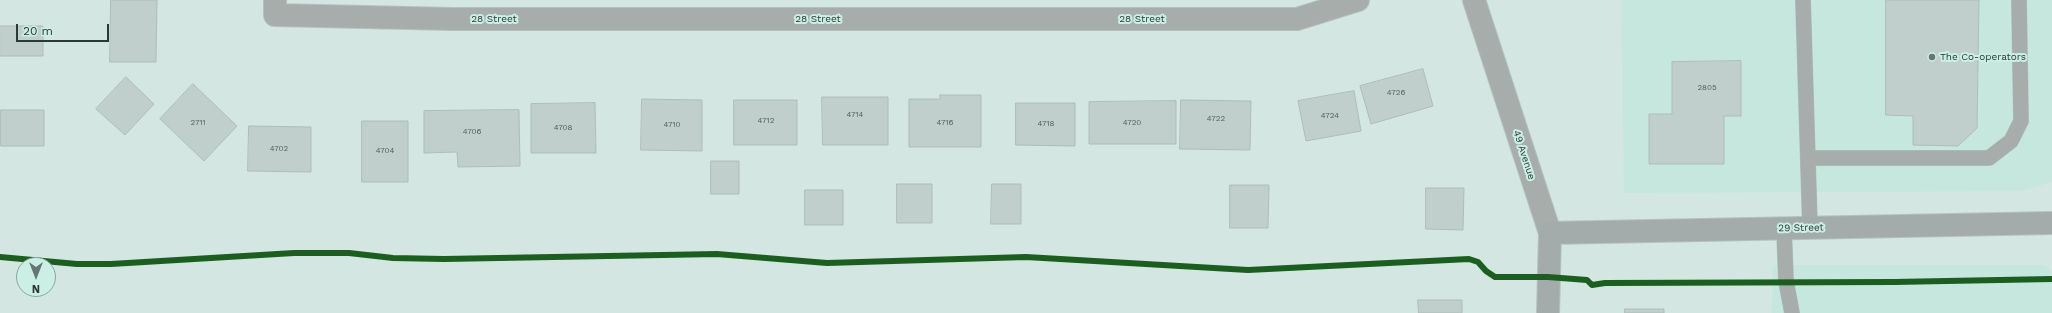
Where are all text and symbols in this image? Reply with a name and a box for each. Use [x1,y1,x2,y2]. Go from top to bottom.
street label: 28 Street [471,13,517,25]
street label: 28 Street [795,13,841,25]
street label: 28 Street [1119,13,1165,25]
scale bar [18,16,111,42]
text: 20 m [23,24,53,38]
place label: The Co-operators [1940,51,2026,63]
marker: The Co-operators [1927,52,1937,62]
house number: 2805 [1697,83,1717,93]
house number: 4726 [1387,88,1405,98]
house number: 4714 [847,110,863,120]
house number: 4724 [1321,111,1339,121]
house number: 4722 [1207,114,1225,124]
house number: 4712 [758,116,774,126]
house number: 2711 [190,118,206,128]
house number: 4716 [937,118,953,128]
house number: 4720 [1123,118,1141,128]
house number: 4718 [1037,119,1055,129]
house number: 4710 [663,120,681,130]
house number: 4708 [554,123,572,133]
house number: 4706 [463,127,481,137]
street label: 49 Avenue [1510,129,1538,181]
house number: 4702 [270,144,288,154]
house number: 4704 [376,146,394,156]
street label: 29 Street [1778,222,1824,234]
north arrow [16,257,56,297]
text: N [32,282,40,295]

